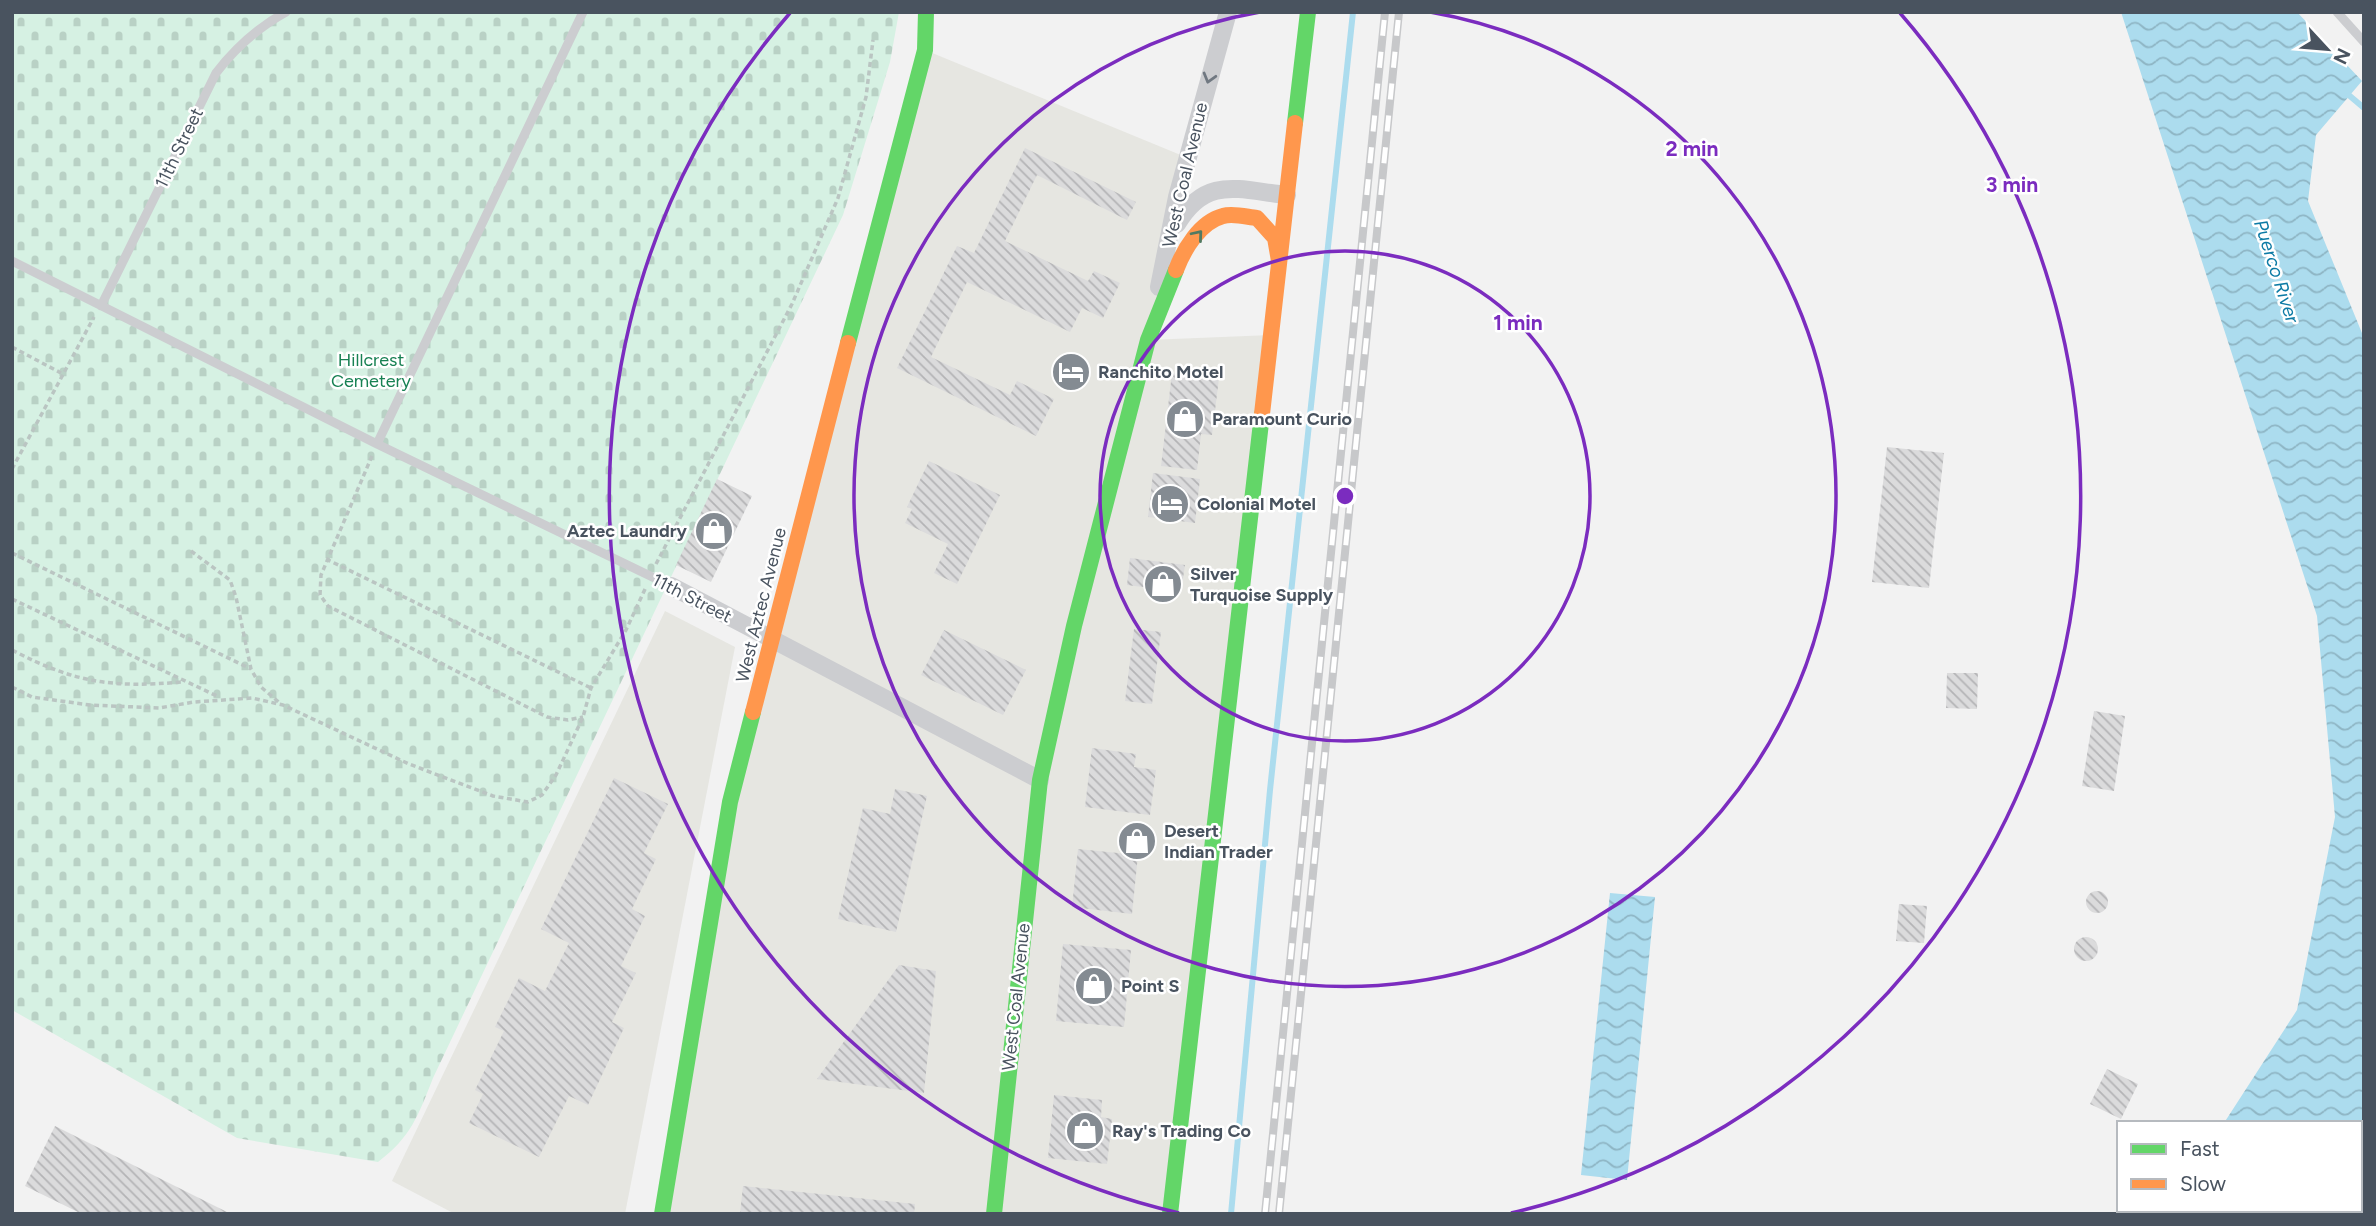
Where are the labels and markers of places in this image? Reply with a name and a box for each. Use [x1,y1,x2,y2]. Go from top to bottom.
hotel icon: Ranchito Motel [1050,351,1092,393]
place label: Ranchito Motel [1098,361,1223,383]
shop icon: Paramount Curio [1164,398,1206,440]
place label: Paramount Curio [1212,408,1352,430]
hotel icon: Colonial Motel [1149,483,1191,525]
centre of rings [1333,484,1357,508]
place label: Colonial Motel [1197,493,1316,515]
shop icon: Aztec Laundry [693,510,735,552]
place label: Aztec Laundry [567,520,688,542]
shop icon: Silver Turquoise Supply [1142,563,1184,605]
place label: Silver Turquoise Supply [1190,563,1334,606]
shop icon: Desert Indian Trader [1116,820,1158,862]
place label: Desert Indian Trader [1164,820,1273,863]
shop icon: Point S [1073,965,1115,1007]
place label: Point S [1121,975,1180,997]
shop icon: Ray's Trading Co [1064,1110,1106,1152]
place label: Ray's Trading Co [1112,1120,1251,1142]

